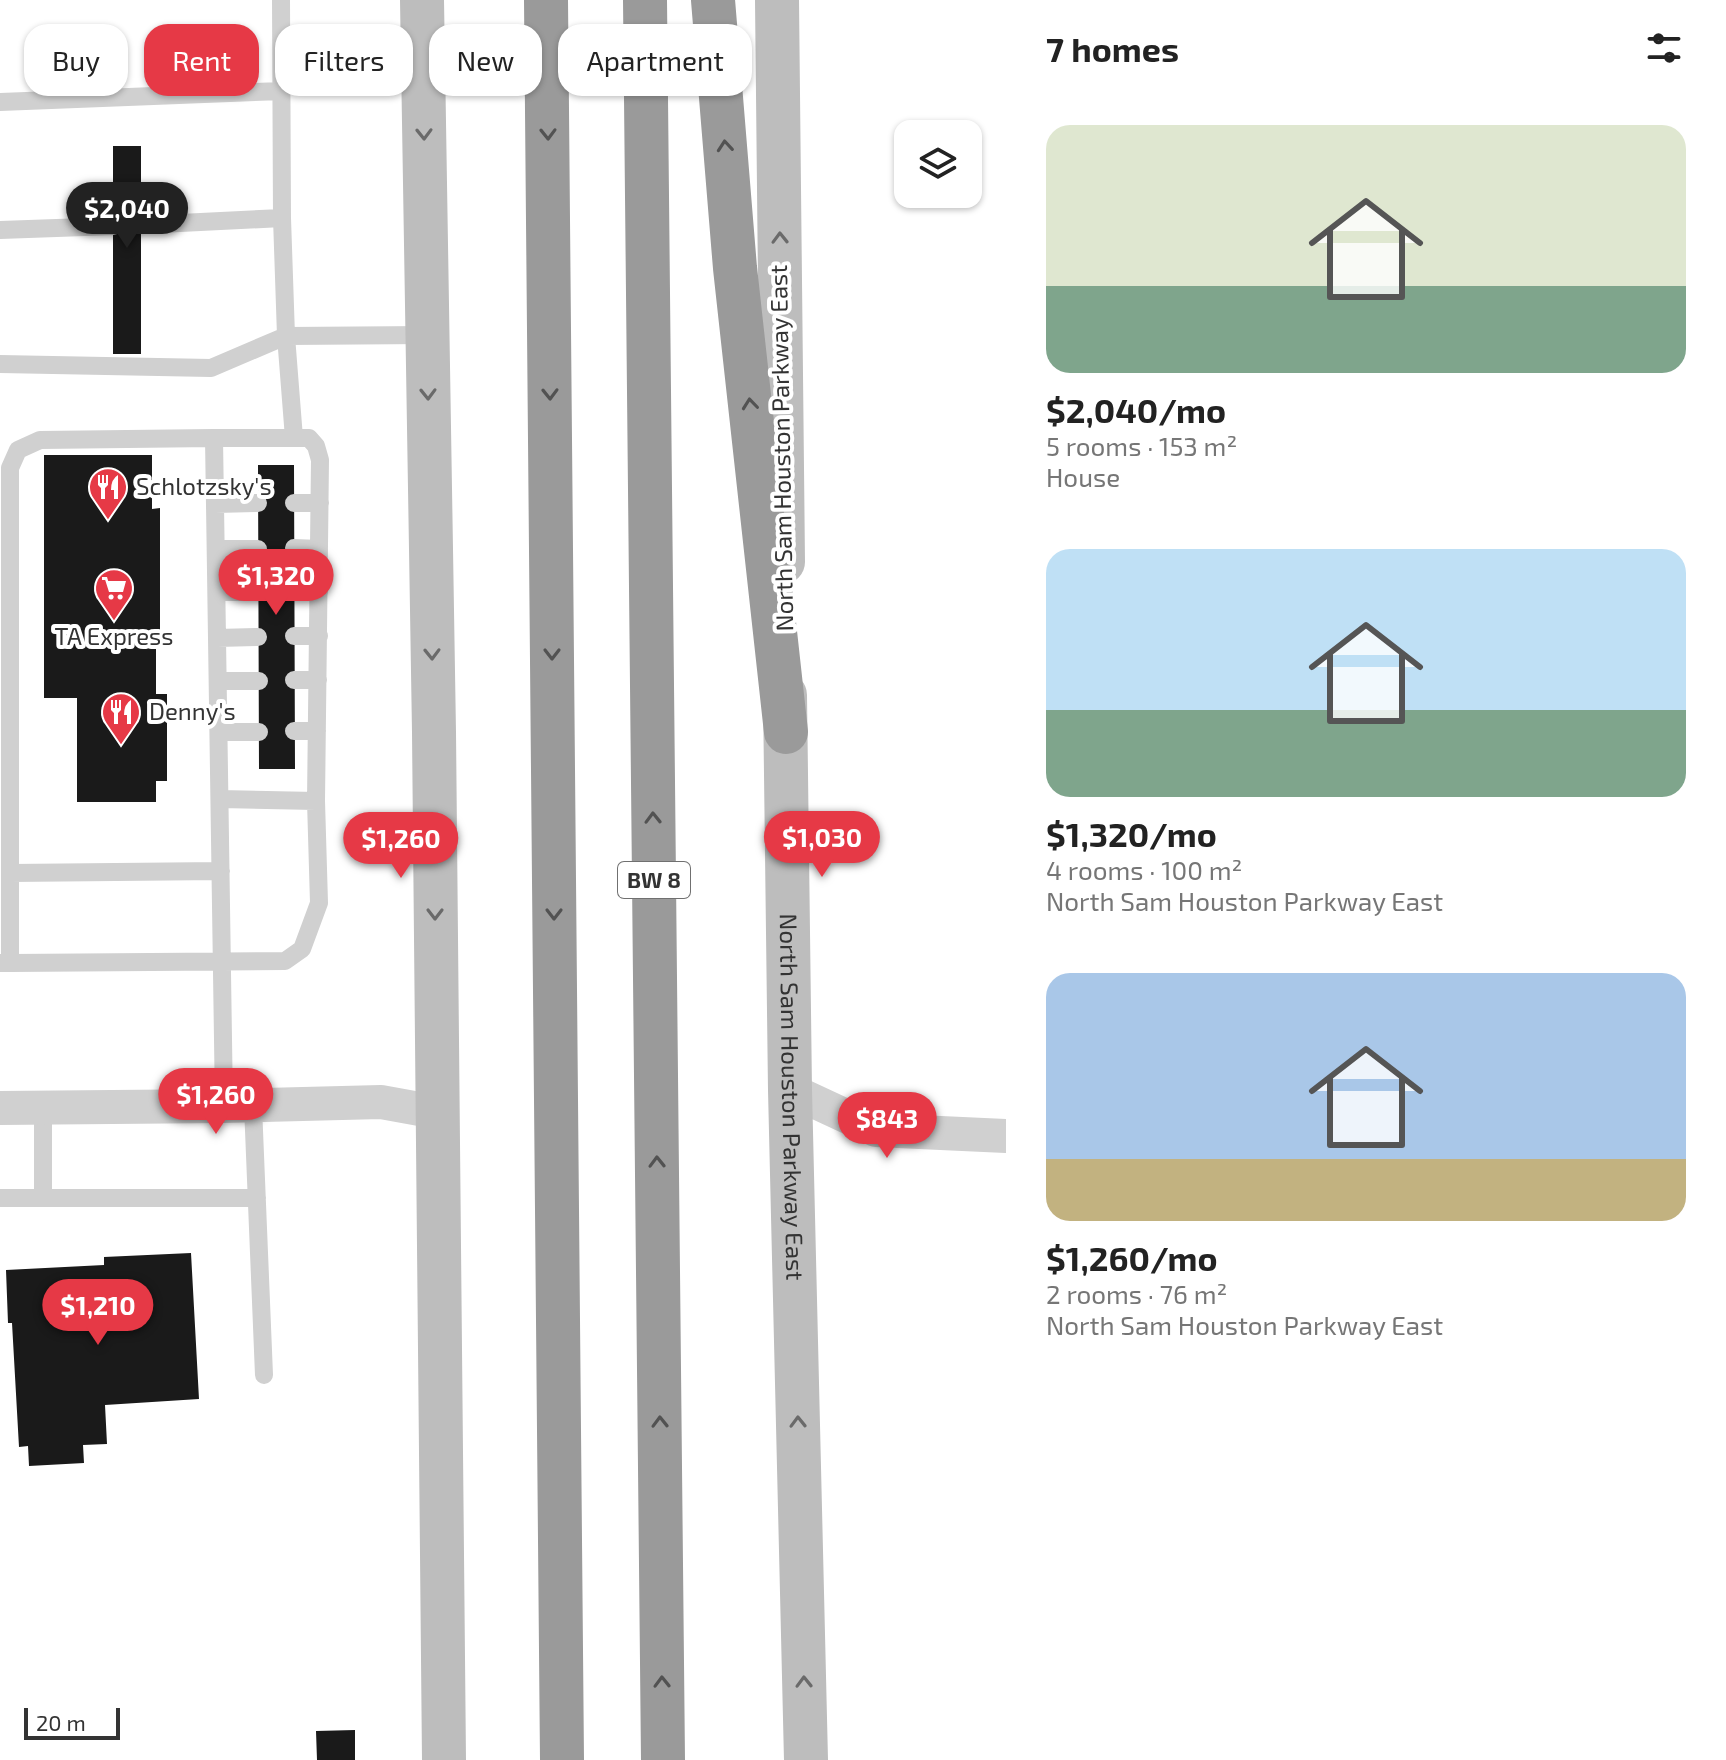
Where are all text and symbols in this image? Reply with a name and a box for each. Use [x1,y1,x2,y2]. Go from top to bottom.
chip: Buy [24,24,128,96]
chip: Rent [144,24,259,96]
chip: Filters [275,24,413,96]
chip: New [429,24,542,96]
chip: Apartment [558,24,752,96]
icon: filters [1642,26,1686,70]
text: 7 homes [1046,28,1179,69]
map controls [894,120,982,208]
button: layers [894,120,982,208]
one-way arrow [416,128,433,141]
one-way arrow [539,128,556,141]
one-way arrow [717,139,734,152]
icon: home [1294,177,1438,321]
pin: $2,040 [62,182,192,250]
text: $2,040 [84,192,170,223]
one-way arrow [771,231,789,244]
street label: North Sam Houston Parkway East [763,264,798,632]
one-way arrow [420,388,437,401]
one-way arrow [541,388,559,401]
text: $2,040/mo [1046,389,1226,430]
one-way arrow [741,397,758,410]
text: 5 rooms · 153 m² [1046,430,1237,461]
text: House [1046,461,1120,492]
restaurant icon: Schlotzsky's [87,466,129,521]
place label: Schlotzsky's [136,471,272,500]
pin: $1,320 [211,549,341,617]
text: $1,320 [237,559,315,590]
supermarket icon: TA Express [93,567,135,622]
icon: home [1294,601,1438,745]
place label: TA Express [55,621,173,650]
one-way arrow [424,648,441,661]
one-way arrow [543,648,561,661]
restaurant icon: Denny's [100,691,142,746]
place label: Denny's [149,696,236,725]
one-way arrow [644,811,662,824]
pin: $1,030 [757,811,887,879]
pin: $1,260 [336,812,466,880]
text: $1,320/mo [1046,813,1217,854]
text: $1,030 [782,821,862,852]
text: $1,260 [361,822,441,853]
text: 4 rooms · 100 m² [1046,854,1242,885]
road number: BW 8 [618,862,690,898]
text: North Sam Houston Parkway East [1046,885,1443,916]
one-way arrow [426,908,444,921]
one-way arrow [546,908,563,921]
street label: North Sam Houston Parkway East [775,913,811,1281]
icon: home [1294,1025,1438,1169]
pin: $1,260 [151,1068,281,1136]
text: $1,260 [176,1078,256,1109]
pin: $843 [840,1092,934,1160]
text: $843 [856,1102,918,1133]
one-way arrow [648,1155,666,1168]
text: $1,260/mo [1046,1237,1218,1278]
text: 2 rooms · 76 m² [1046,1278,1227,1309]
pin: $1,210 [33,1279,163,1347]
text: $1,210 [60,1289,136,1320]
text: North Sam Houston Parkway East [1046,1309,1443,1340]
one-way arrow [651,1415,668,1428]
one-way arrow [789,1415,807,1428]
one-way arrow [653,1675,671,1688]
one-way arrow [795,1675,813,1688]
scale bar [24,1704,120,1740]
text: 20 m [36,1709,86,1735]

